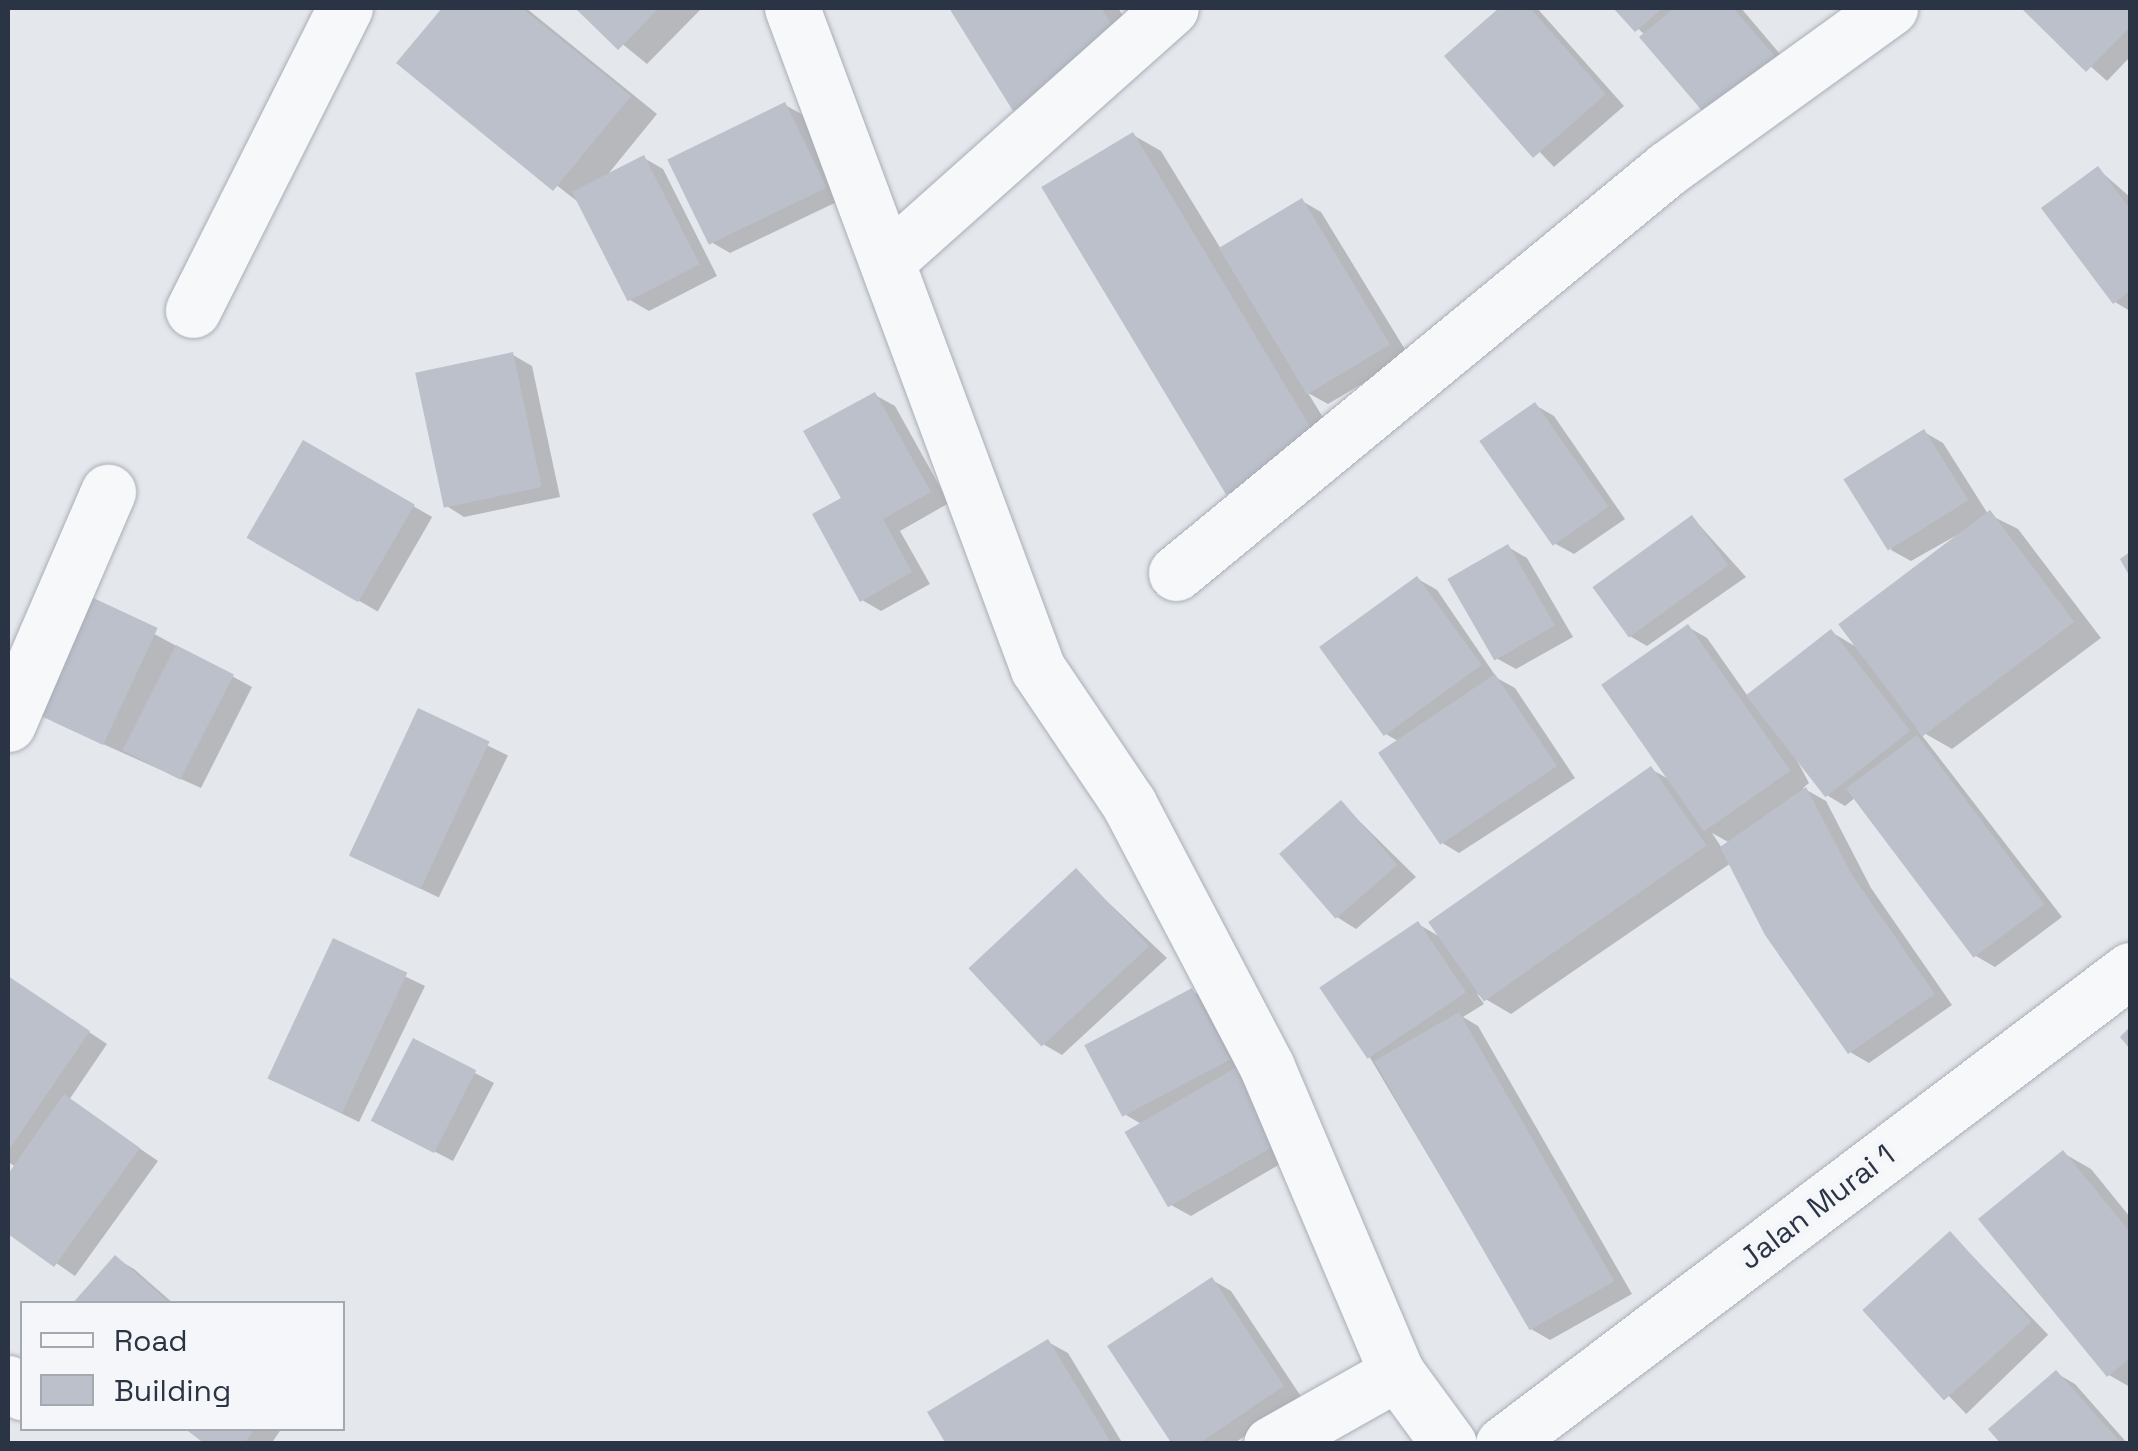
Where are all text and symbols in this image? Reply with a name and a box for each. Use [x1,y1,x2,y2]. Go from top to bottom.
street label: Jalan Murai 1 [1732,1137,1902,1277]
legend [20,1301,345,1431]
text: Road [114,1321,188,1360]
text: Building [114,1371,231,1410]

